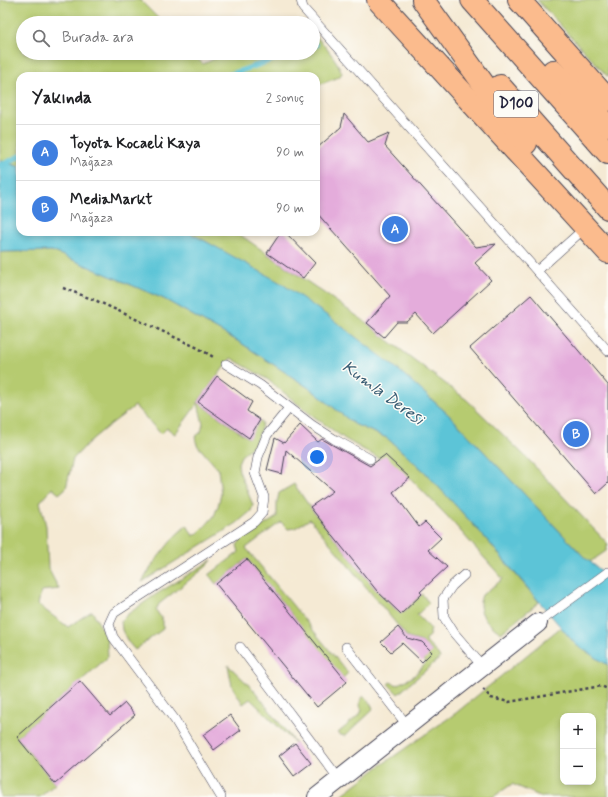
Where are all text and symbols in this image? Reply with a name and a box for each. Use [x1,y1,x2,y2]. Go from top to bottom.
search box [16,16,320,60]
icon: search [30,27,52,49]
text: Burada ara [62,28,134,48]
text: Yakında [32,87,92,109]
text: 2 sonuç [266,90,304,107]
road number: D100 [494,91,538,117]
text: Toyota Kocaeli Kaya [70,134,201,154]
text: A [41,144,49,161]
text: 90 m [276,144,304,161]
text: Mağaza [70,154,113,171]
text: MediaMarkt [70,190,153,210]
text: B [41,200,49,217]
text: 90 m [276,200,304,217]
text: Mağaza [70,210,113,227]
pin: A [382,214,408,244]
water label: Kumla Deresi [338,356,429,431]
pin: B [563,419,589,449]
your location [307,447,327,467]
map controls [560,713,596,785]
button: + [560,713,596,749]
button: − [560,749,596,785]

